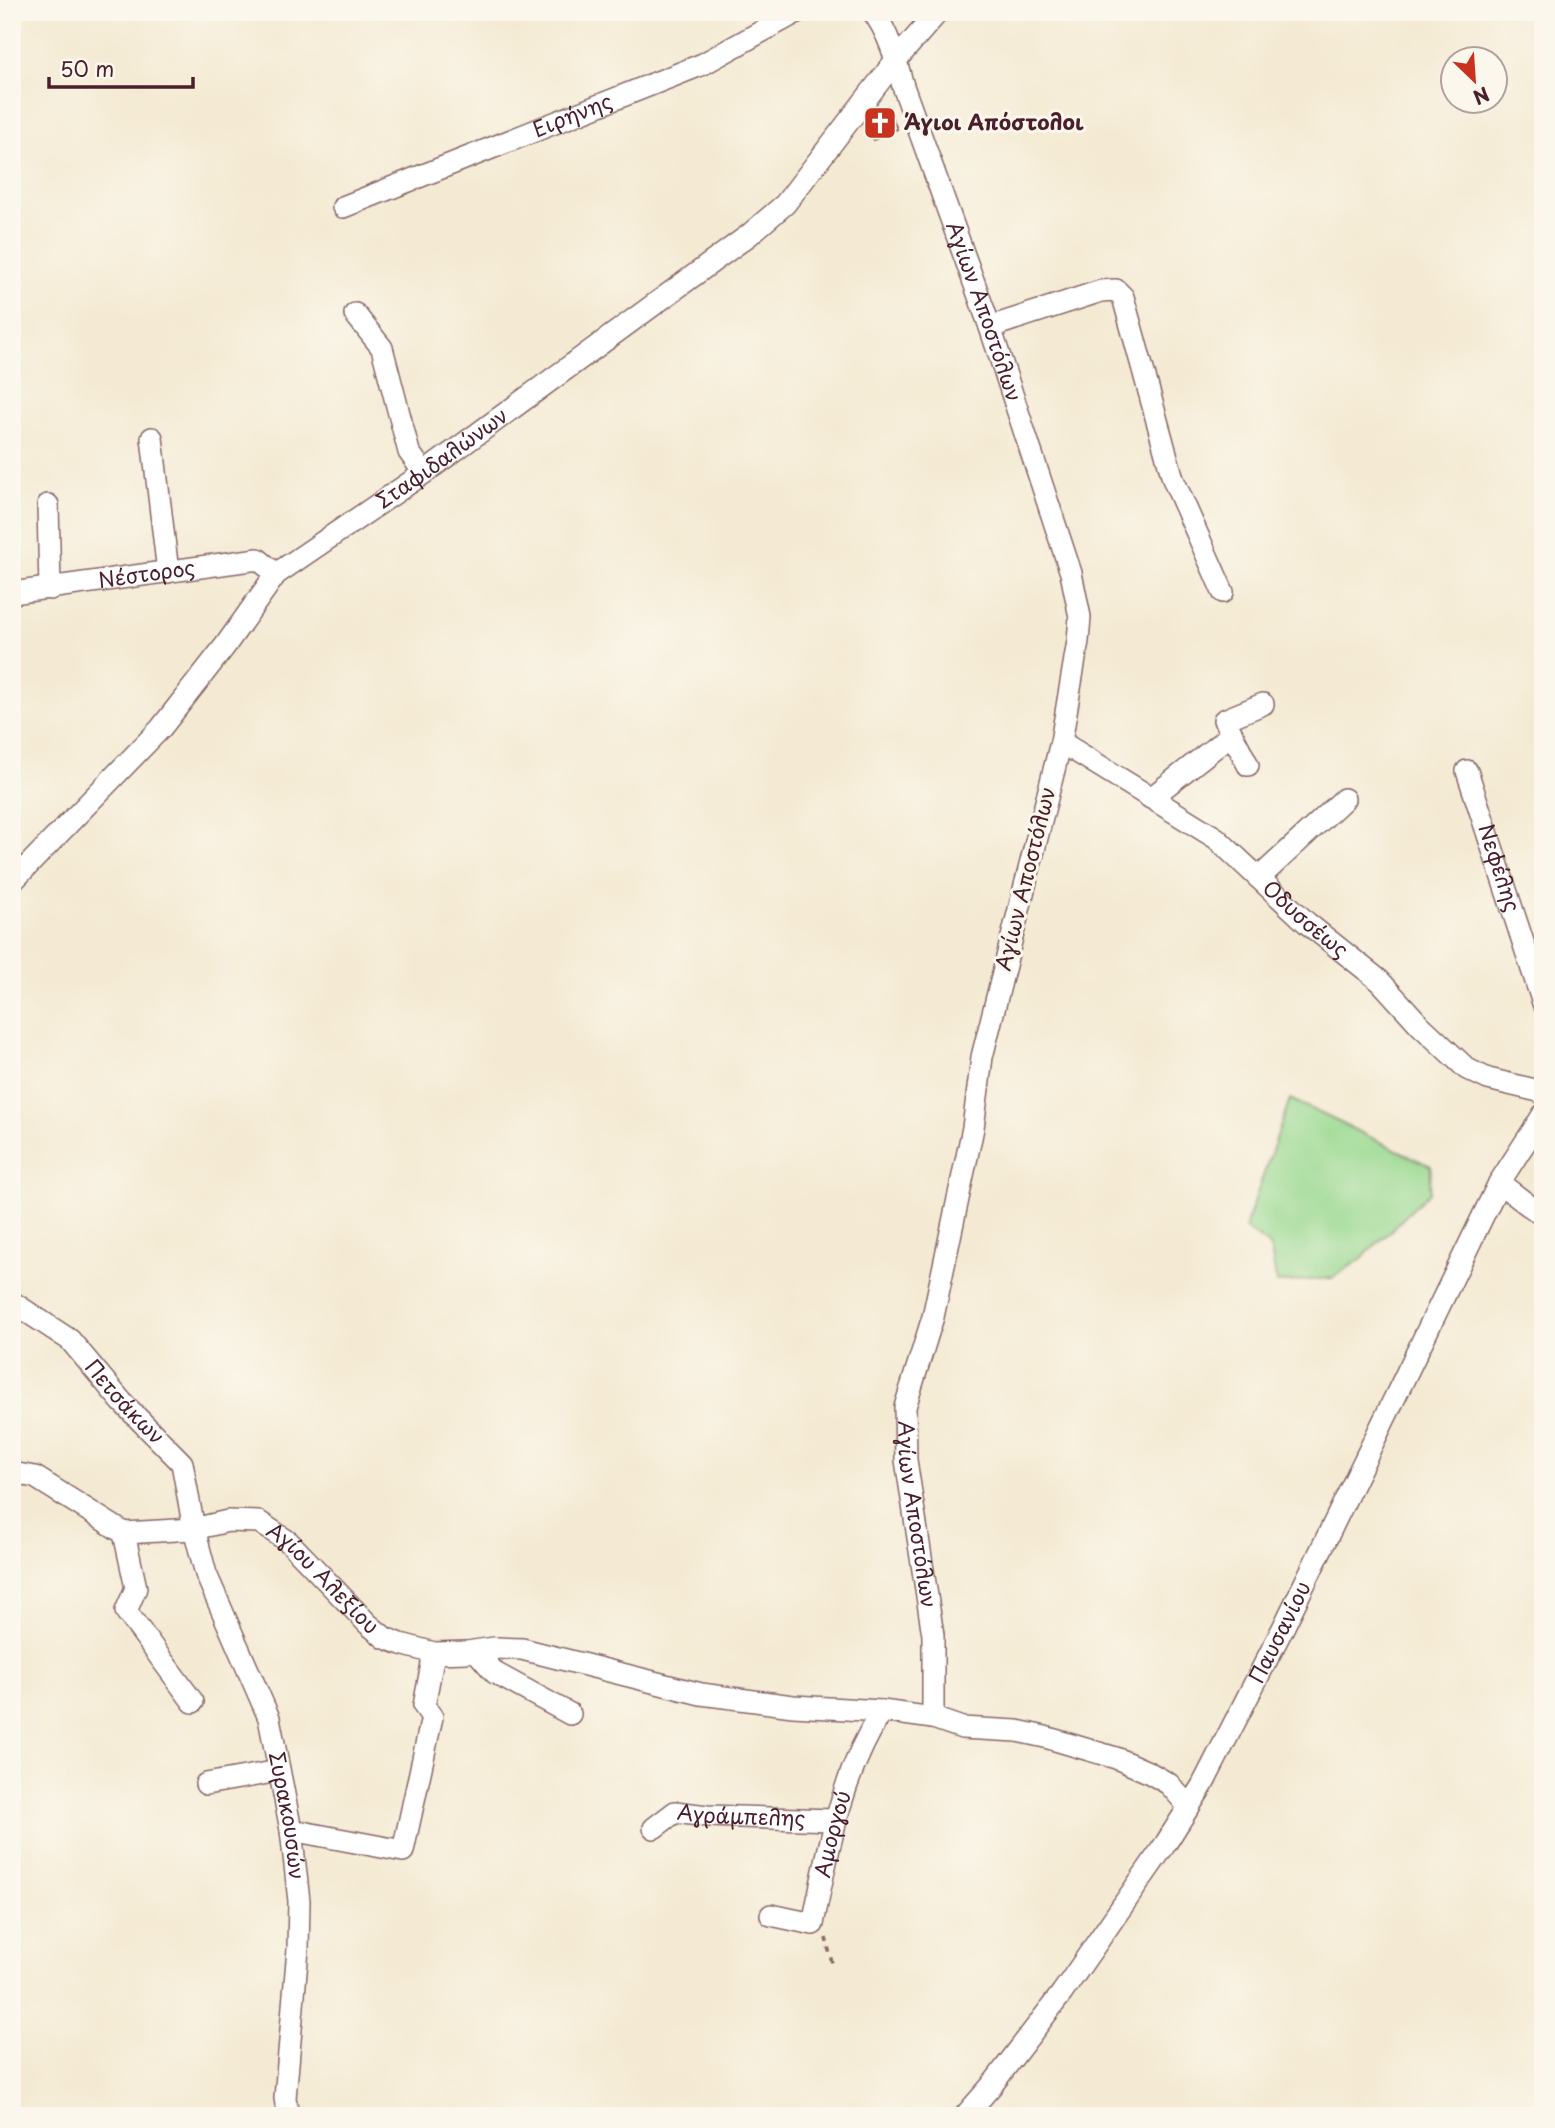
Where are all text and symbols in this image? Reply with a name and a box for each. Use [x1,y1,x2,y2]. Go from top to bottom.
scale bar [49,46,192,90]
north arrow [1440,46,1510,116]
text: 50 m [60,52,114,84]
text: N [1469,80,1494,112]
street label: Ειρήνης [527,84,616,144]
church icon: Άγιοι Απόστολοι [861,104,899,142]
place label: Άγιοι Απόστολοι [904,105,1084,137]
street label: Αγίων Αποστόλων [939,217,1031,405]
street label: Σταφιδαλώνων [369,399,514,515]
street label: Νέστορος [96,550,197,595]
street label: Αγίων Αποστόλων [986,783,1062,974]
street label: Νεφέλης [1471,819,1530,916]
street label: Οδυσσέως [1256,871,1356,964]
street label: Πετσάκων [79,1351,173,1451]
street label: Αγίων Αποστόλων [891,1421,947,1610]
street label: Αγίου Αλεξίου [261,1513,387,1641]
street label: Παυσανίου [1239,1575,1317,1688]
street label: Συρακουσών [262,1749,314,1881]
street label: Αμοργού [805,1786,858,1880]
street label: Αγράμπελης [676,1794,806,1833]

